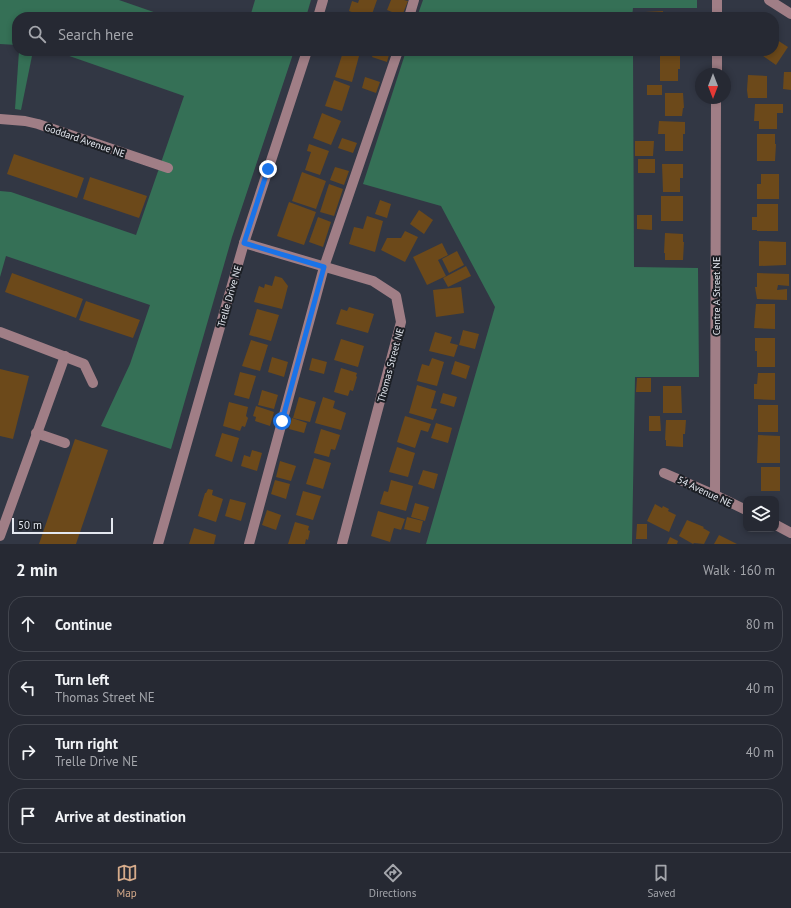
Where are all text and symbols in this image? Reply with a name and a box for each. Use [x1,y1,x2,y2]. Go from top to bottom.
search box [12,12,779,56]
icon: search [26,23,48,45]
text: Search here [58,25,134,44]
north arrow [695,68,731,104]
street label: Goddard Avenue NE [43,121,127,160]
route end [259,160,277,178]
street label: Centre A Street NE [710,257,723,335]
street label: Trelle Drive NE [214,264,245,329]
street label: Thomas Street NE [374,326,407,404]
route start [273,412,291,430]
street label: 54 Avenue NE [675,473,734,510]
map controls [743,496,779,532]
button: layers [743,496,779,532]
scale bar [12,516,113,535]
text: 50 m [18,518,42,532]
text: 2 min [16,559,57,581]
text: Walk · 160 m [703,562,775,579]
icon: ahead [17,613,39,635]
text: Continue [55,615,112,634]
text: 80 m [746,616,774,633]
text: Turn left [55,670,109,689]
icon: left [17,677,39,699]
text: 40 m [746,680,774,697]
text: Thomas Street NE [55,689,155,706]
text: Turn right [55,734,118,753]
icon: right [17,741,39,763]
text: 40 m [746,744,774,761]
text: Trelle Drive NE [55,753,138,770]
icon: arrive [17,805,39,827]
text: Arrive at destination [55,807,186,826]
tab: Map [116,862,138,900]
tab: Directions [369,862,416,900]
tab: Saved [647,862,675,900]

